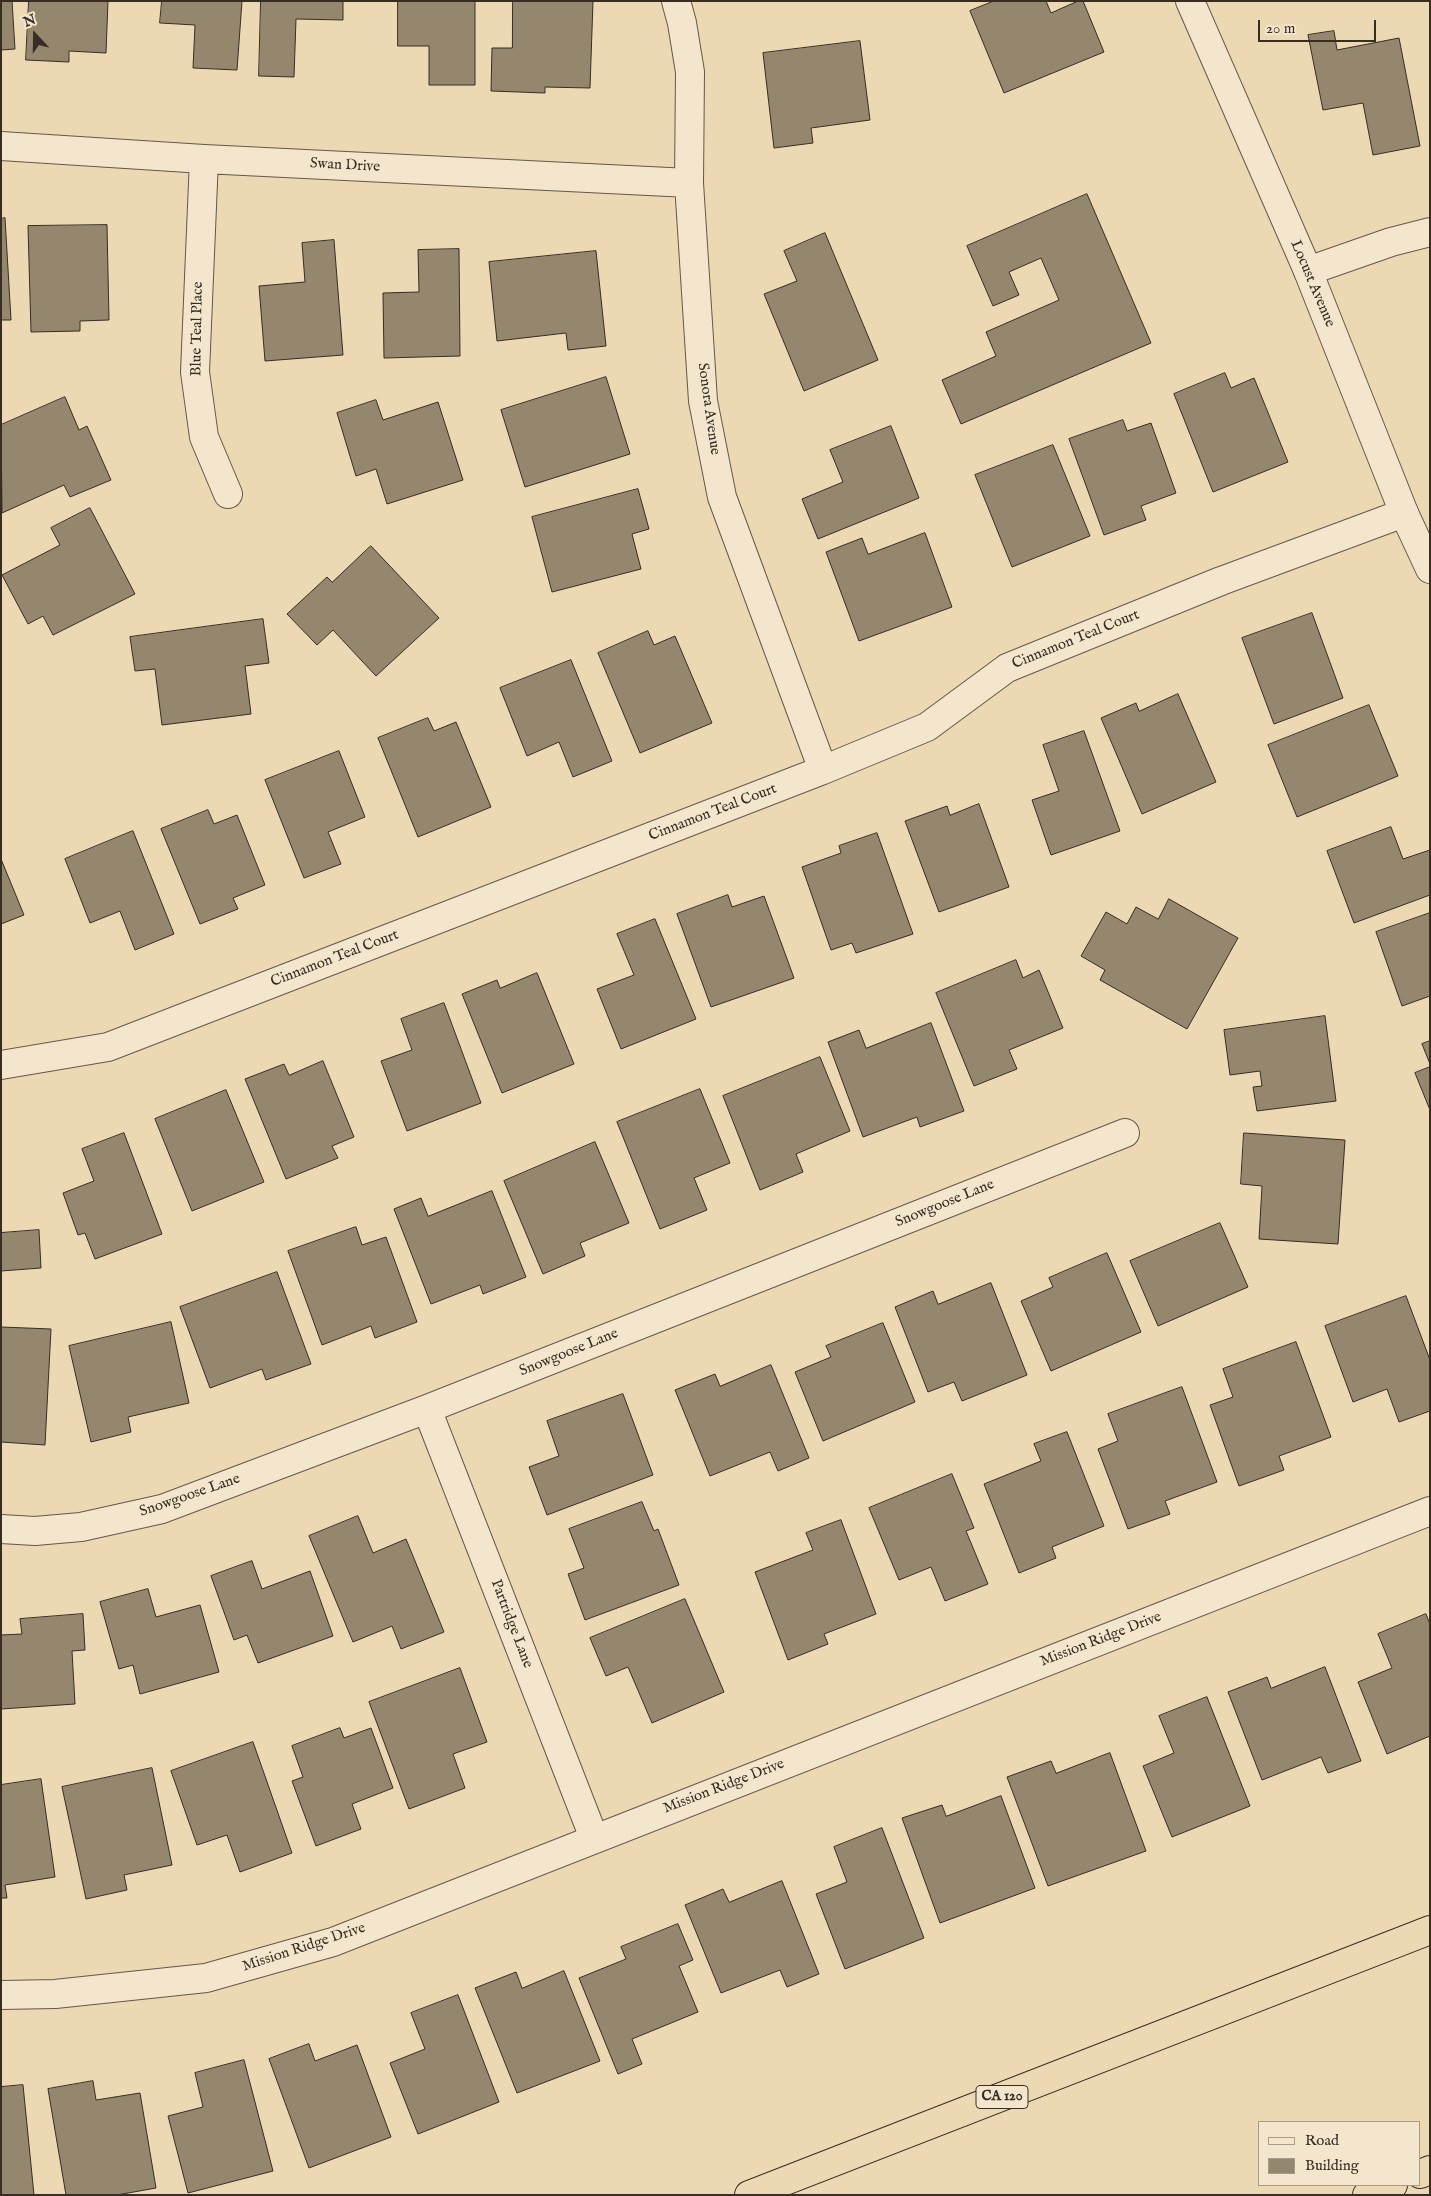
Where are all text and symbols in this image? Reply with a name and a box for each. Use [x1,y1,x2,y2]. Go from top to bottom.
north arrow [10,10,60,60]
text: N [21,10,39,32]
scale bar [1261,10,1378,42]
text: 20 m [1266,19,1295,38]
street label: Swan Drive [310,155,380,177]
street label: Locust Avenue [1286,238,1338,330]
street label: Blue Teal Place [188,281,208,377]
street label: Sonora Avenue [693,362,723,456]
street label: Cinnamon Teal Court [1010,606,1142,674]
street label: Cinnamon Teal Court [647,780,779,846]
street label: Cinnamon Teal Court [269,926,401,992]
street label: Snowgoose Lane [893,1176,997,1232]
street label: Snowgoose Lane [517,1325,621,1381]
street label: Snowgoose Lane [137,1470,243,1522]
street label: Partridge Lane [486,1577,536,1671]
street label: Mission Ridge Drive [1038,1609,1164,1671]
street label: Mission Ridge Drive [661,1756,787,1818]
street label: Mission Ridge Drive [240,1920,368,1976]
road number: CA 120 [976,2086,1028,2108]
legend [1258,2121,1421,2186]
text: Road [1305,2131,1339,2150]
text: Building [1305,2156,1359,2175]

